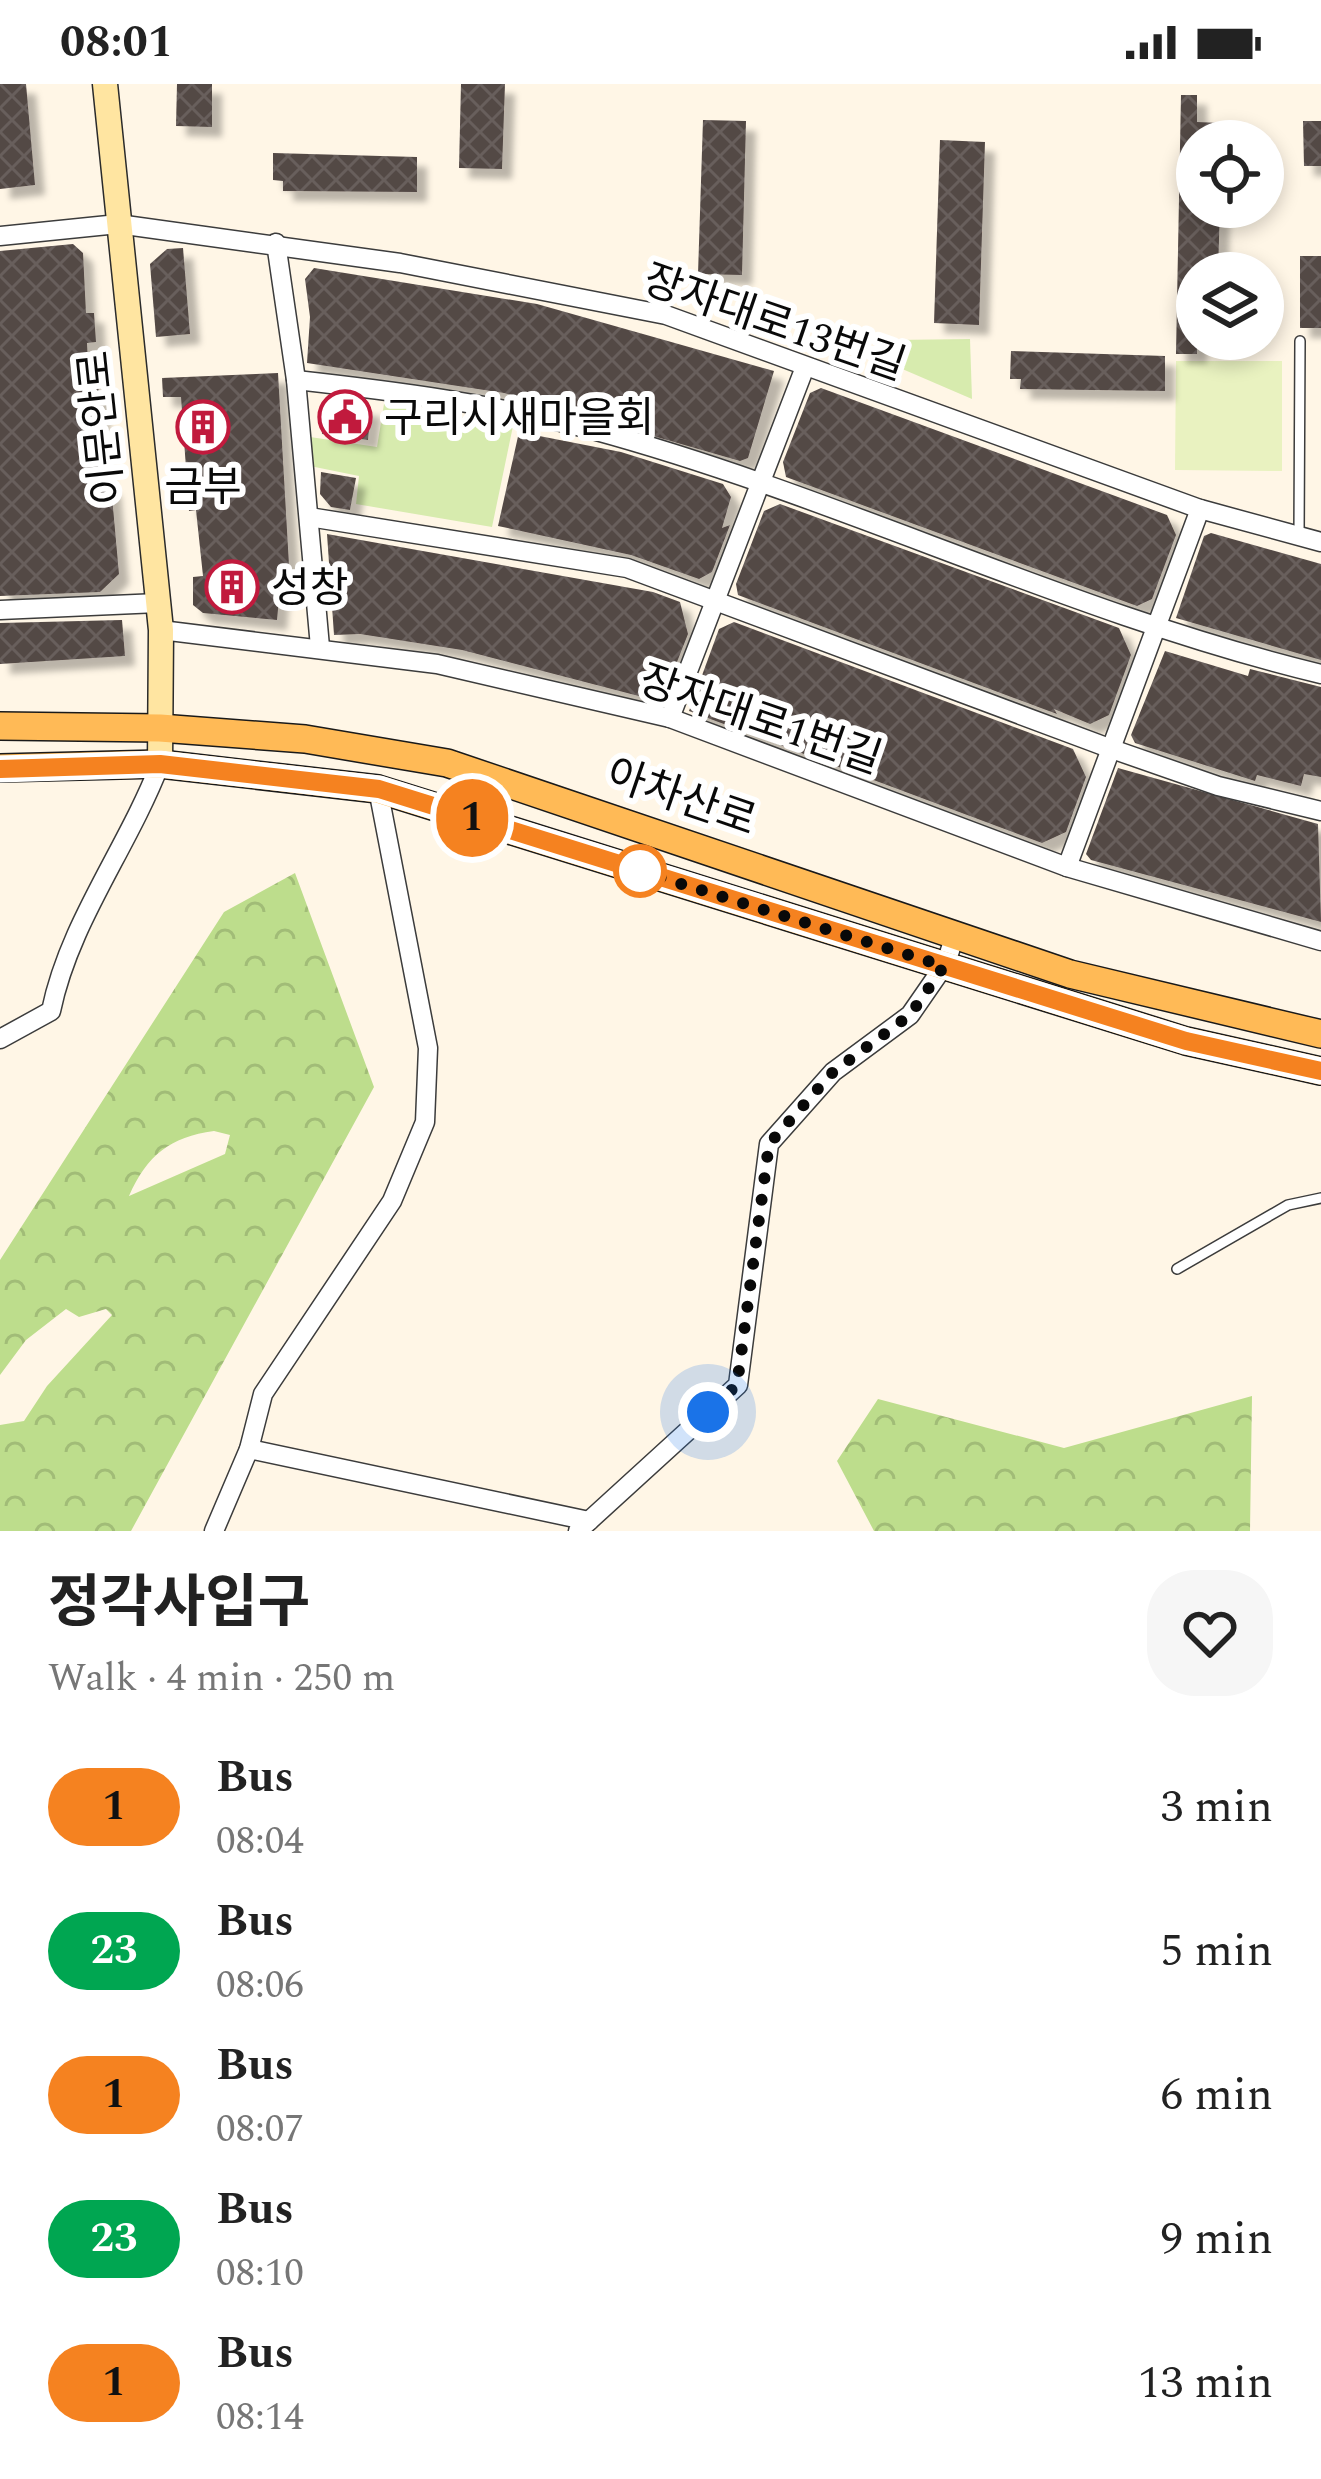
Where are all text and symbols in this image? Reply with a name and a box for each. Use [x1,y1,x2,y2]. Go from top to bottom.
text: 08:01 [60,8,173,77]
map controls [1176,120,1284,360]
button: locate [1176,120,1284,228]
street label: 장자대로13번길 [634,249,914,398]
button: layers [1176,252,1284,360]
street label: 이문안로 [63,348,142,508]
place label: 구리시새마을회 [384,388,654,451]
public building icon: 구리시새마을회 [317,389,373,445]
building icon: 금부 [175,399,231,455]
place label: 금부 [164,457,242,520]
place label: 성창 [271,558,348,621]
building icon: 성창 [204,559,260,615]
street label: 장자대로1번길 [630,649,890,791]
street label: 아차산로 [598,743,765,853]
line badge: 1 [433,779,511,857]
text: 1 [460,786,484,849]
unlabelled marker [615,846,665,896]
your location [678,1382,738,1442]
text: 정각사입구 [48,1561,310,1647]
button: heart [1147,1570,1273,1696]
text: Walk · 4 min · 250 m [48,1649,395,1708]
text: Bus [216,1743,294,1812]
text: 3 min [1160,1773,1273,1842]
text: 1 [102,1775,126,1838]
text: 08:04 [216,1812,304,1871]
text: Bus [216,1887,294,1956]
text: 5 min [1160,1917,1273,1986]
text: 23 [90,1919,138,1982]
text: 08:06 [216,1956,304,2015]
text: Bus [216,2031,294,2100]
text: 6 min [1160,2061,1273,2130]
text: 1 [102,2063,126,2126]
text: 08:07 [216,2100,304,2159]
text: Bus [216,2175,294,2244]
text: 9 min [1160,2205,1273,2274]
text: 23 [90,2207,138,2270]
text: 08:10 [216,2244,304,2303]
text: Bus [216,2319,294,2388]
text: 13 min [1138,2349,1273,2418]
text: 1 [102,2351,126,2414]
text: 08:14 [216,2388,304,2447]

